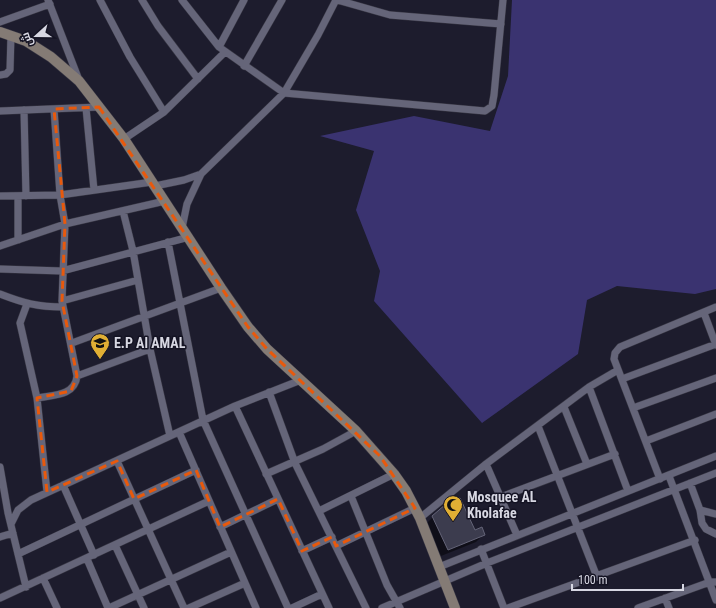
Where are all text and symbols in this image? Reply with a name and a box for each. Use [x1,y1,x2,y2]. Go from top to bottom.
north arrow [16,16,56,56]
text: ش [19,30,36,48]
school or university icon: E.P Al AMAL [89,332,111,360]
place label: E.P Al AMAL [114,335,186,351]
place label: Mosquee AL Kholafae [467,489,537,521]
mosque icon: Mosquee AL Kholafae [442,494,464,522]
scale bar [572,566,683,592]
text: 100 m [578,573,608,587]

